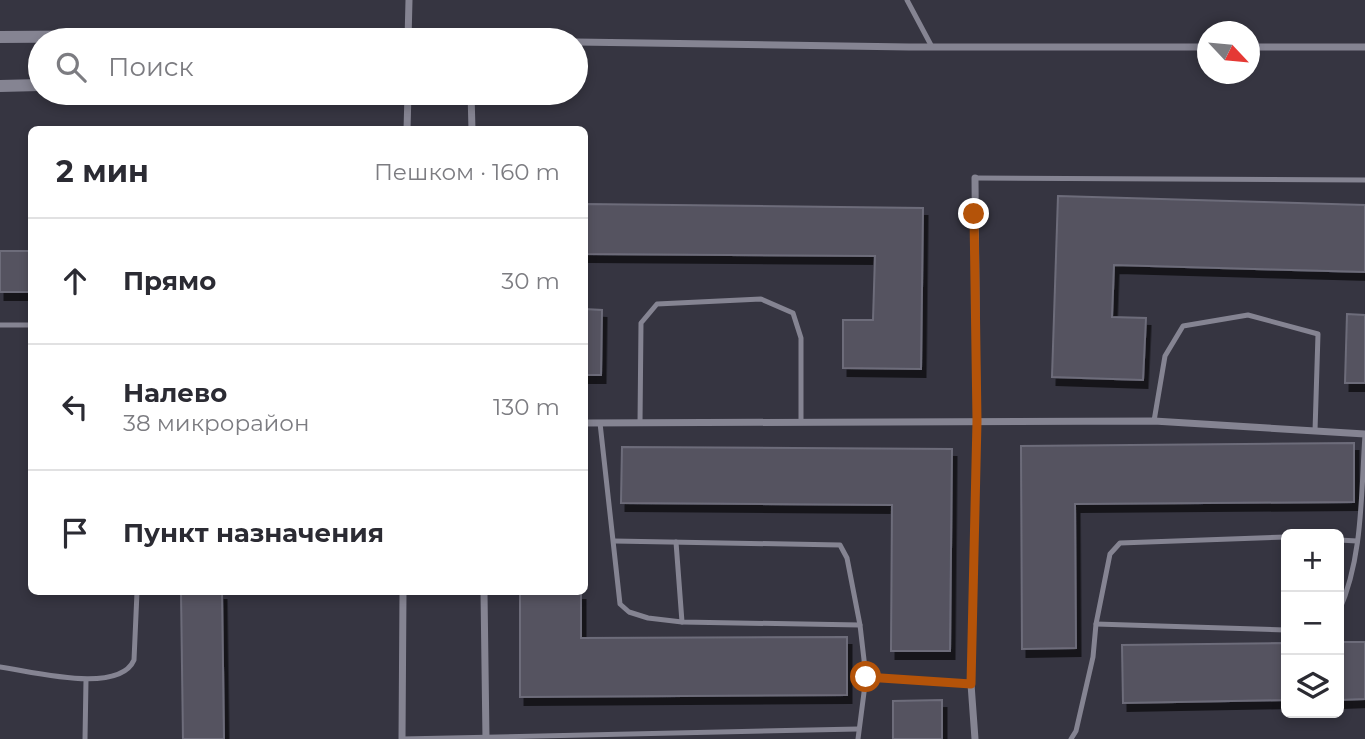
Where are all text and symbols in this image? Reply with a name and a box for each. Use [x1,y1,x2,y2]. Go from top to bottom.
north arrow [1197,21,1260,84]
search box [28,28,588,105]
icon: search [52,48,90,86]
text: Поиск [108,51,194,83]
text: 2 мин [56,153,149,190]
text: Пешком · 160 m [374,158,560,186]
route end [958,198,989,229]
icon: ahead [56,262,94,300]
text: Прямо [123,265,216,297]
text: 30 m [501,267,560,295]
text: Налево [123,377,227,409]
icon: left [56,388,94,426]
text: 130 m [493,393,560,421]
text: 38 микрорайон [123,409,310,437]
icon: arrive [56,514,94,552]
text: Пункт назначения [123,517,384,549]
map controls [1281,529,1344,718]
button: + [1281,529,1344,592]
button: − [1281,592,1344,655]
button: layers [1281,655,1344,718]
route start [850,661,881,692]

